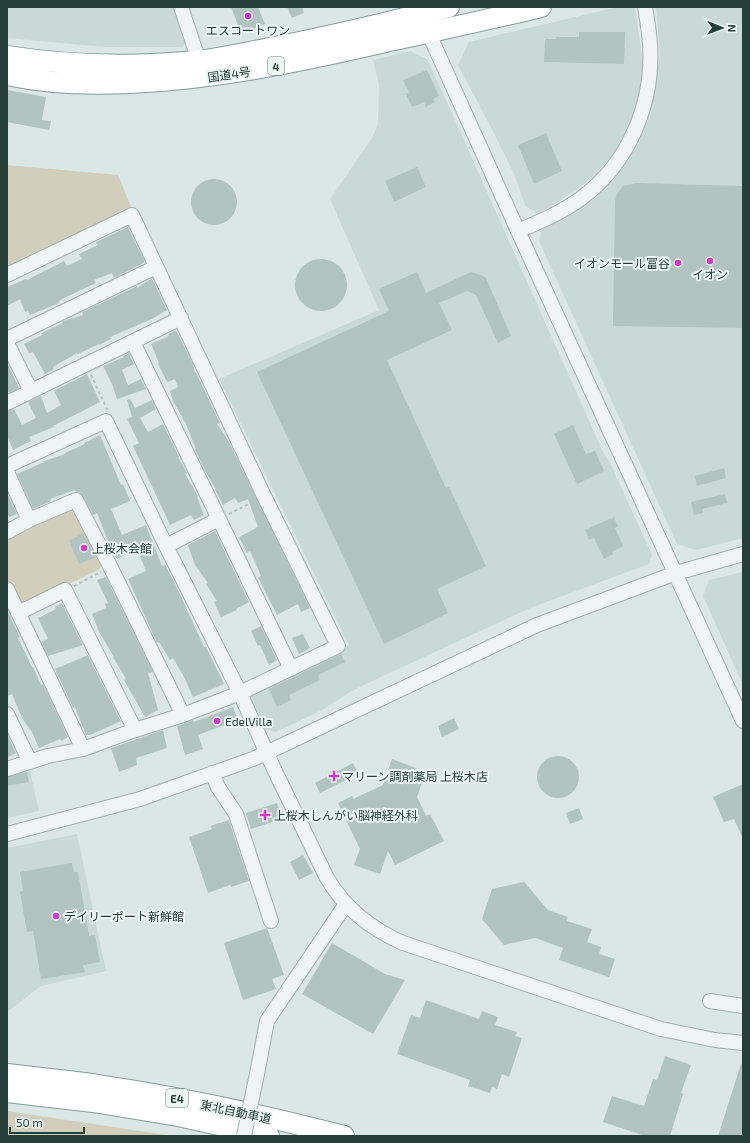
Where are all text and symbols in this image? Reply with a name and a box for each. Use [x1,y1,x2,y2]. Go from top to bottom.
north arrow [702,8,742,48]
marker: エスコートワン [243,11,253,21]
place label: エスコートワン [206,23,290,37]
text: N [726,24,739,32]
road number: 4 [268,57,284,75]
street label: 国道4号 [207,64,251,84]
place label: イオンモール富谷 [574,256,670,270]
marker: イオン [705,256,715,266]
marker: イオンモール富谷 [673,258,683,268]
place label: イオン [692,267,728,281]
place label: 上桜木会館 [92,541,152,555]
marker: 上桜木会館 [79,543,89,553]
place label: EdelVilla [225,714,272,728]
marker: EdelVilla [212,716,222,726]
place label: マリーン調剤薬局 上桜木店 [342,769,488,783]
marker: マリーン調剤薬局 上桜木店 [329,771,339,781]
place label: 上桜木しんがい脳神経外科 [274,808,418,822]
marker: 上桜木しんがい脳神経外科 [259,809,271,821]
place label: デイリーポート新鮮館 [64,909,184,923]
marker: デイリーポート新鮮館 [51,911,61,921]
road number: E4 [166,1089,188,1107]
street label: 東北自動車道 [199,1097,273,1125]
scale bar [10,1109,84,1135]
text: 50 m [16,1115,43,1129]

